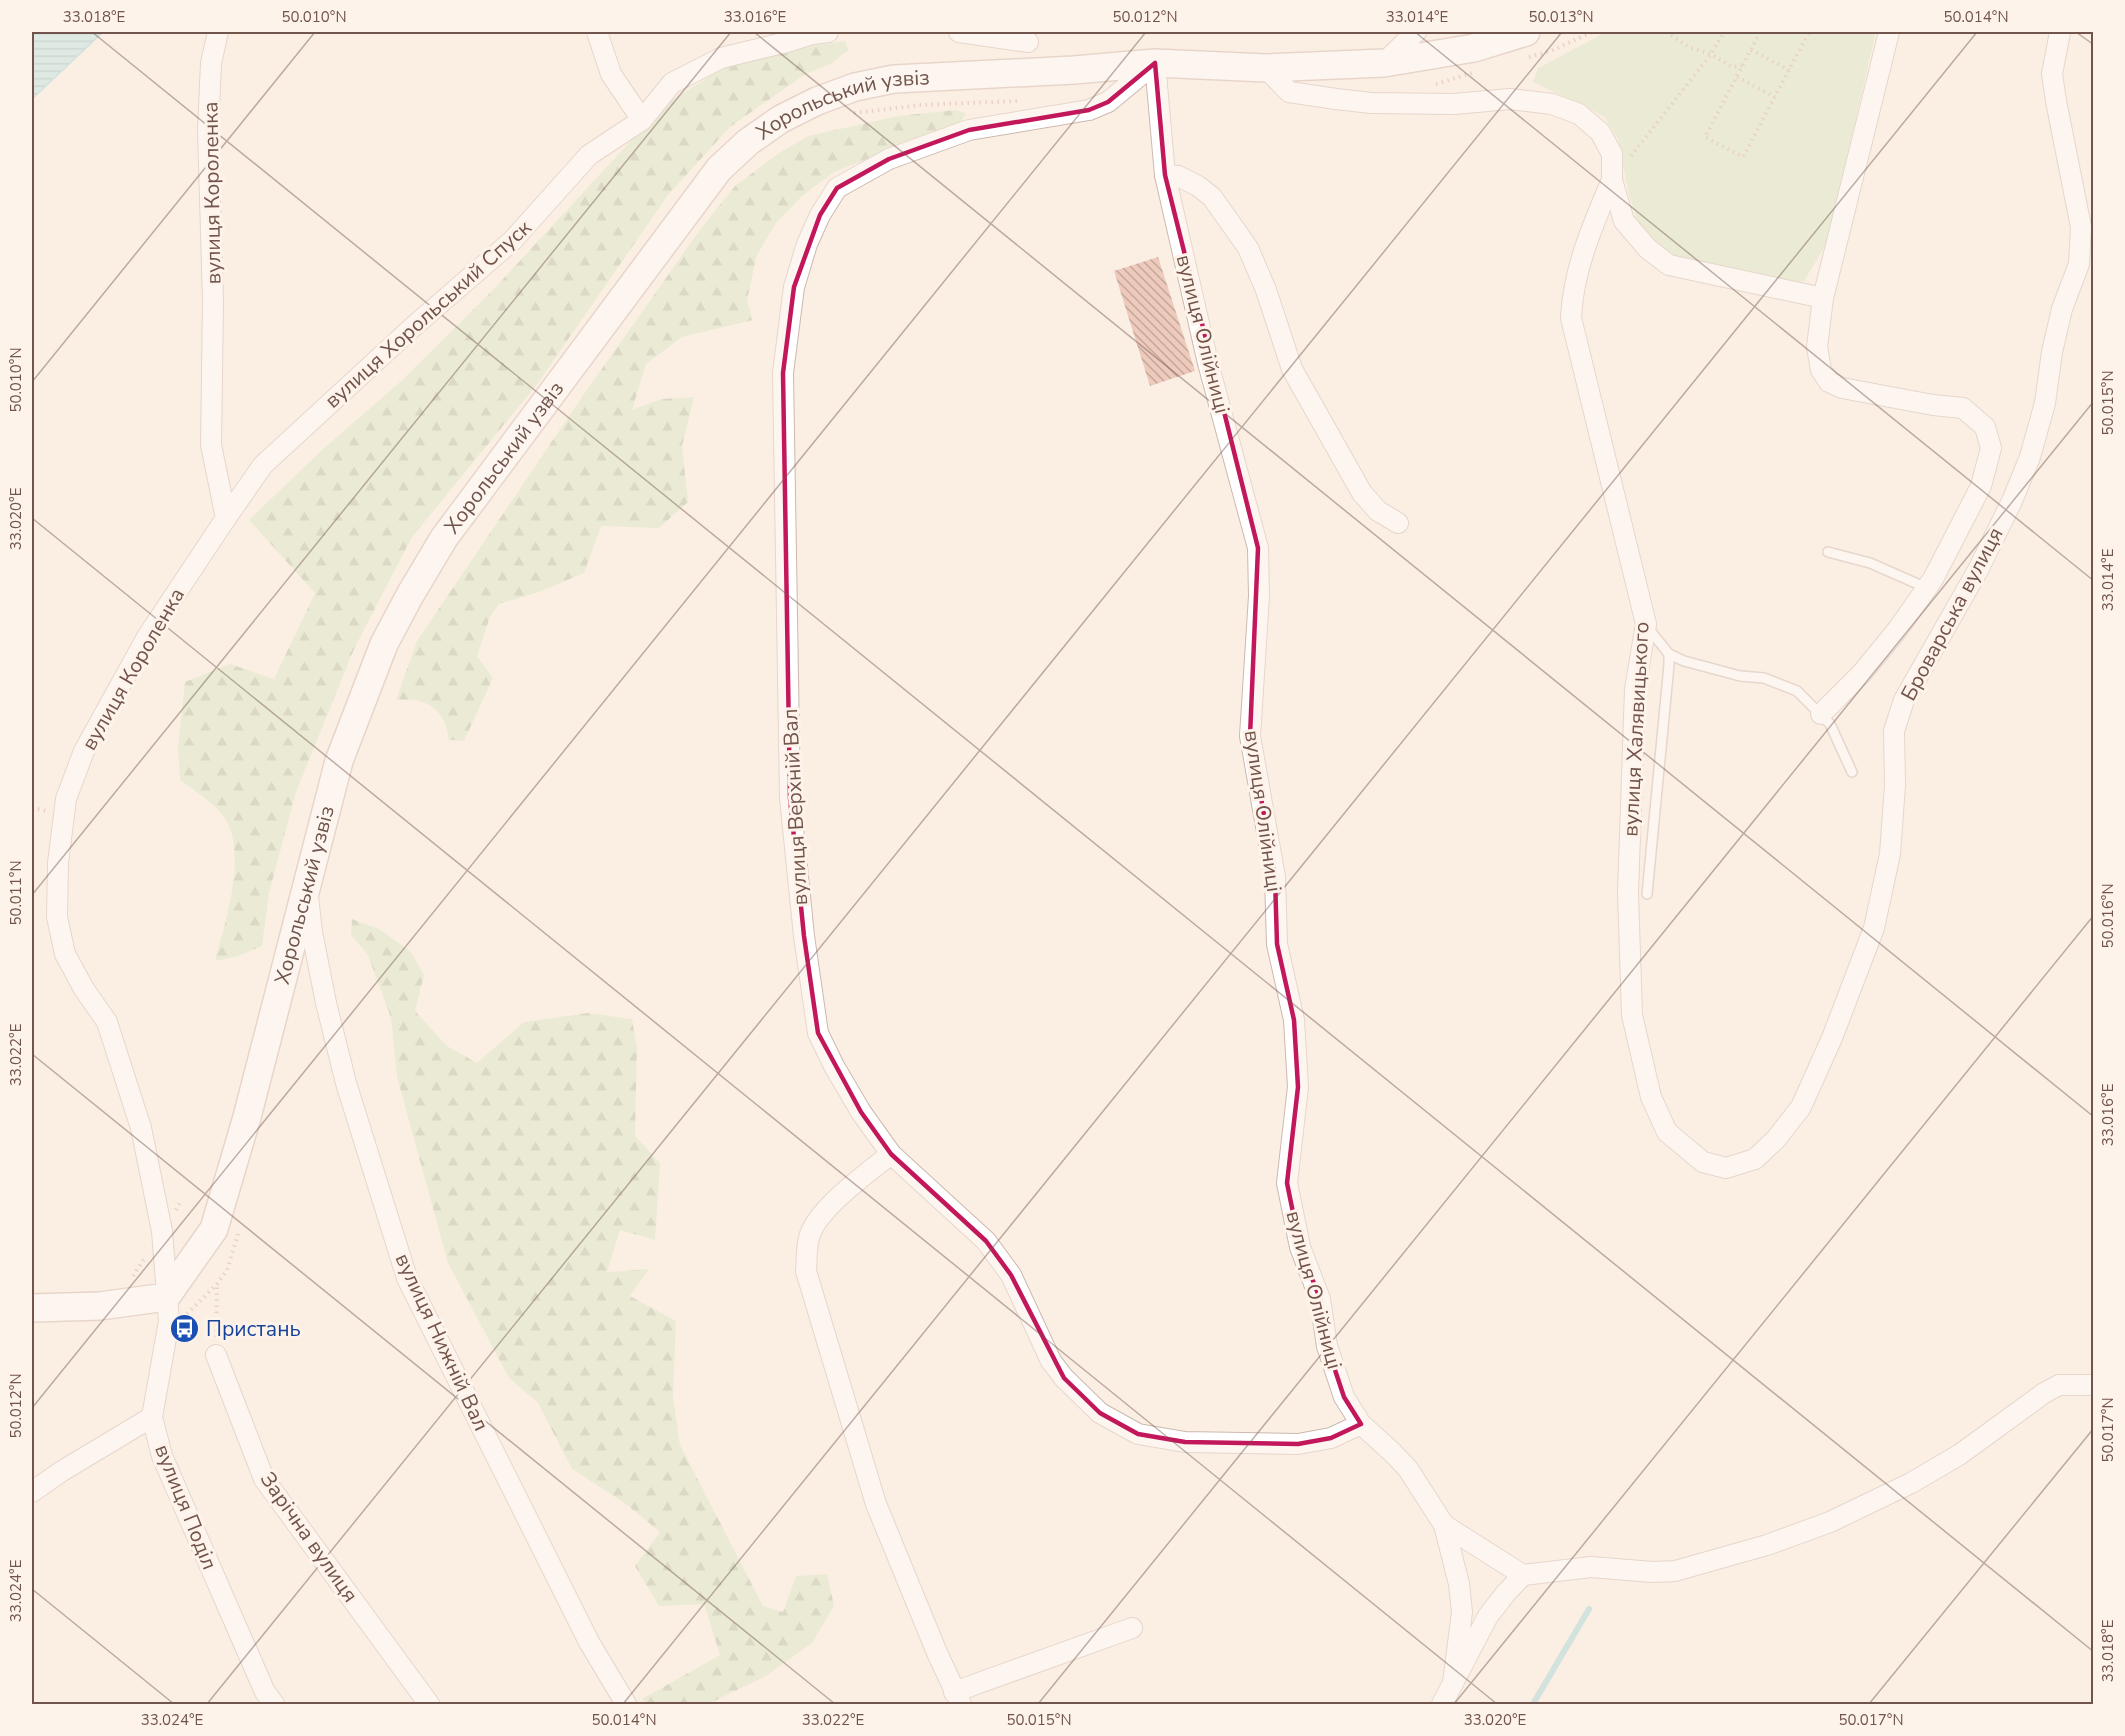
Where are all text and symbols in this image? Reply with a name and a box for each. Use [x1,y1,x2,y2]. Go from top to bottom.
text: 33.018°E [63,7,125,27]
text: 50.010°N [281,7,347,27]
text: 33.016°E [724,7,786,27]
text: 50.012°N [1112,7,1178,27]
text: 33.014°E [1386,7,1448,27]
text: 50.013°N [1528,7,1594,27]
text: 50.014°N [1943,7,2009,27]
street label: Хорольський узвіз [751,63,930,146]
street label: вулиця Короленка [196,101,228,285]
street label: вулиця Хорольський Спуск [319,213,538,414]
street label: вулиця Олійниці [1170,252,1236,416]
text: 50.010°N [6,347,26,413]
text: 50.015°N [2098,370,2118,436]
street label: Хорольський узвіз [438,375,570,539]
text: 33.020°E [6,488,26,550]
street label: Броварська вулиця [1894,522,2010,706]
text: 33.014°E [2098,549,2118,611]
street label: вулиця Короленка [75,583,191,755]
street label: вулиця Халявицького [1616,621,1656,837]
street label: вулиця Верхній Вал [776,708,814,906]
street label: вулиця Олійниці [1238,728,1288,894]
street label: Хорольський узвіз [268,803,341,987]
text: 50.011°N [6,860,26,926]
text: 50.016°N [2098,883,2118,949]
text: 33.022°E [6,1024,26,1086]
text: 33.016°E [2098,1084,2118,1146]
street label: вулиця Олійниці [1279,1208,1349,1372]
street label: вулиця Нижній Вал [389,1249,495,1435]
bus stop icon: Пристань [169,1313,201,1345]
place label: Пристань [206,1315,301,1343]
text: 50.012°N [6,1373,26,1439]
text: 50.017°N [2098,1397,2118,1463]
street label: вулиця Поділ [148,1440,224,1574]
street label: Зарічна вулиця [254,1466,364,1608]
text: 33.024°E [6,1560,26,1622]
text: 33.018°E [2098,1620,2118,1682]
text: 33.024°E [141,1710,203,1730]
text: 50.014°N [591,1710,657,1730]
text: 33.022°E [802,1710,864,1730]
text: 50.015°N [1006,1710,1072,1730]
text: 33.020°E [1464,1710,1526,1730]
text: 50.017°N [1838,1710,1904,1730]

